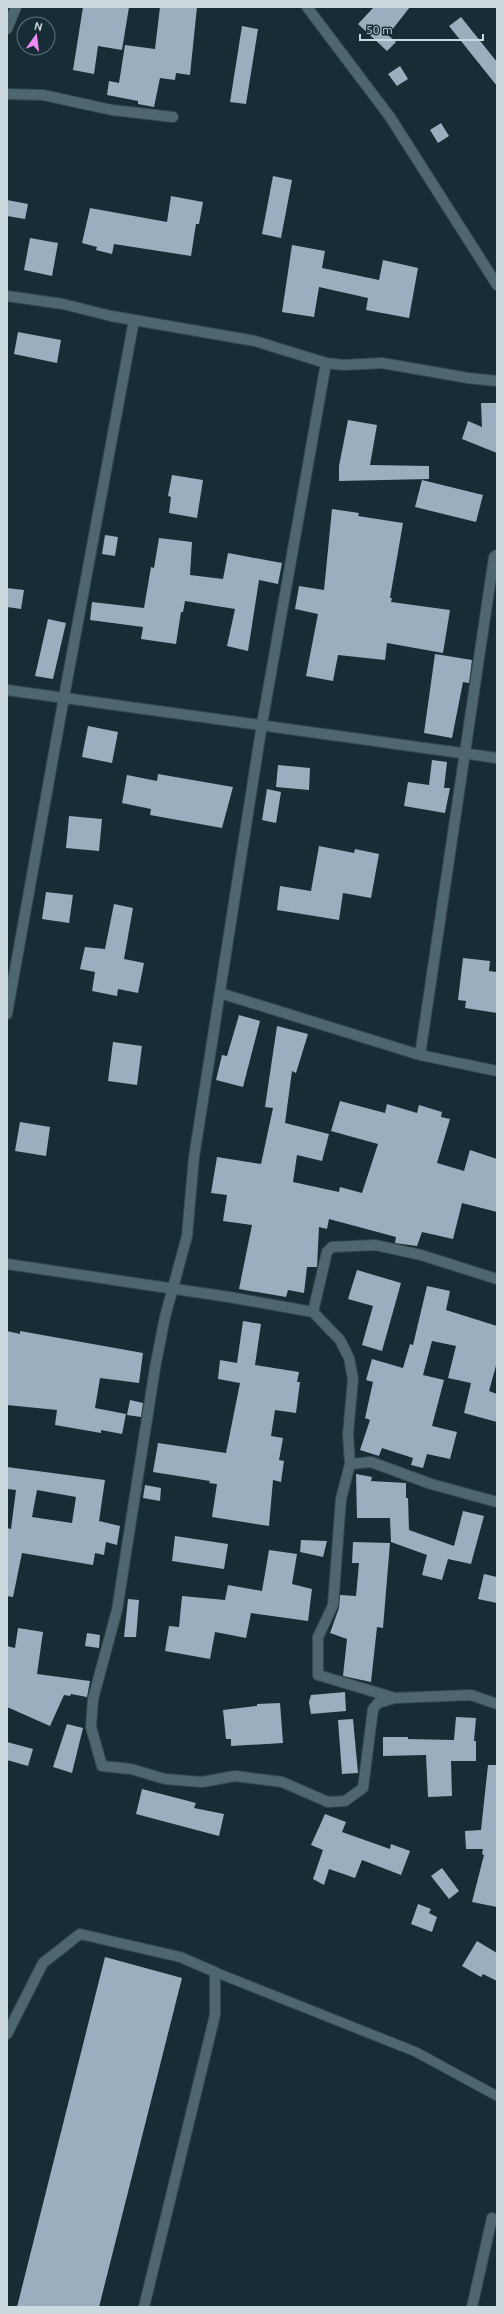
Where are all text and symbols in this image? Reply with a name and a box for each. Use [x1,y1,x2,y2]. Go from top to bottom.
north arrow [16,16,56,56]
scale bar [360,16,483,42]
text: N [33,19,44,33]
text: 50 m [366,23,393,36]

